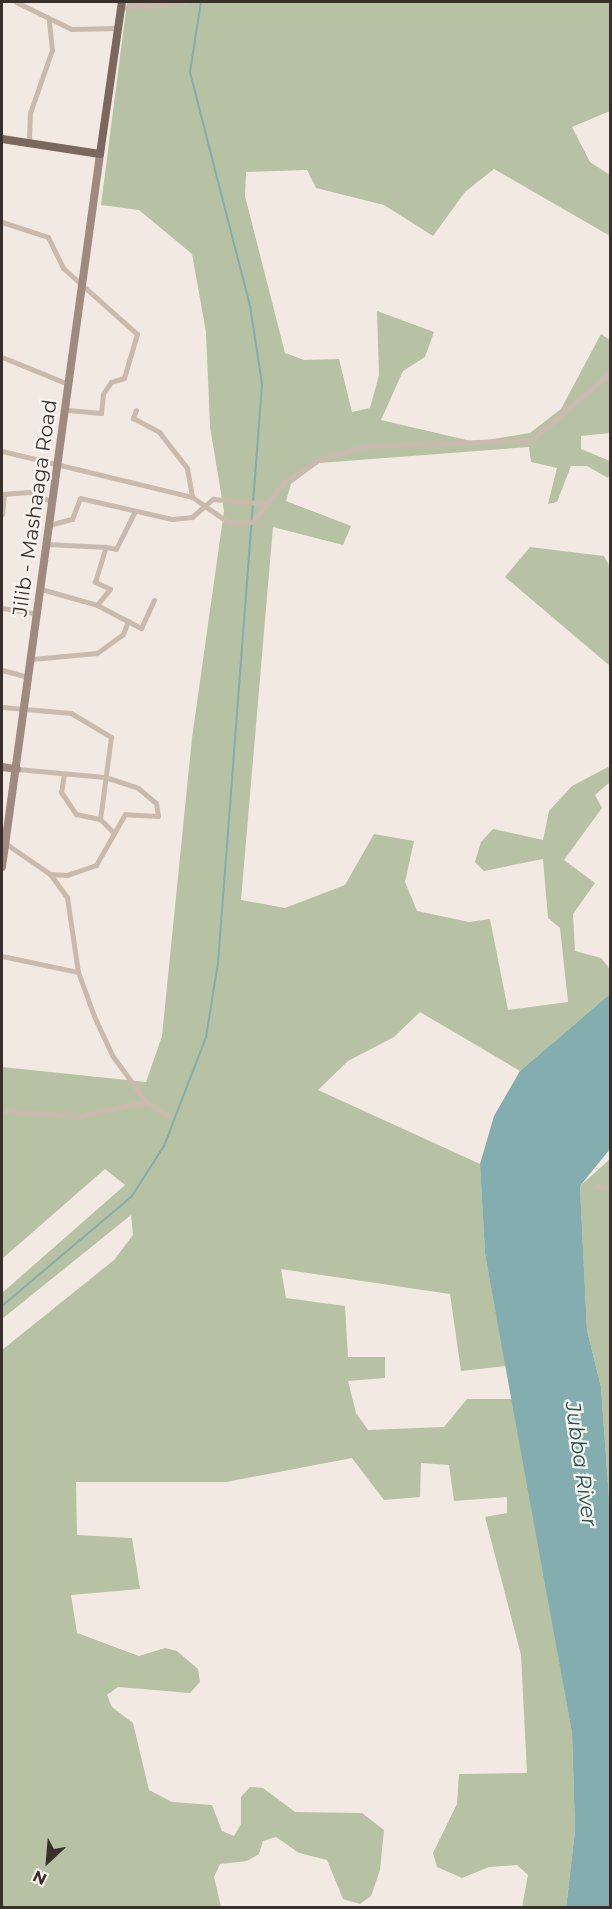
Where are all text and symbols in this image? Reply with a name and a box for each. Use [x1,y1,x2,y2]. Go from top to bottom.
street label: Jilib - Mashaaga Road [8,398,62,618]
water label: Jubba River [560,1400,602,1528]
north arrow [18,1831,78,1891]
text: N [30,1866,50,1889]

